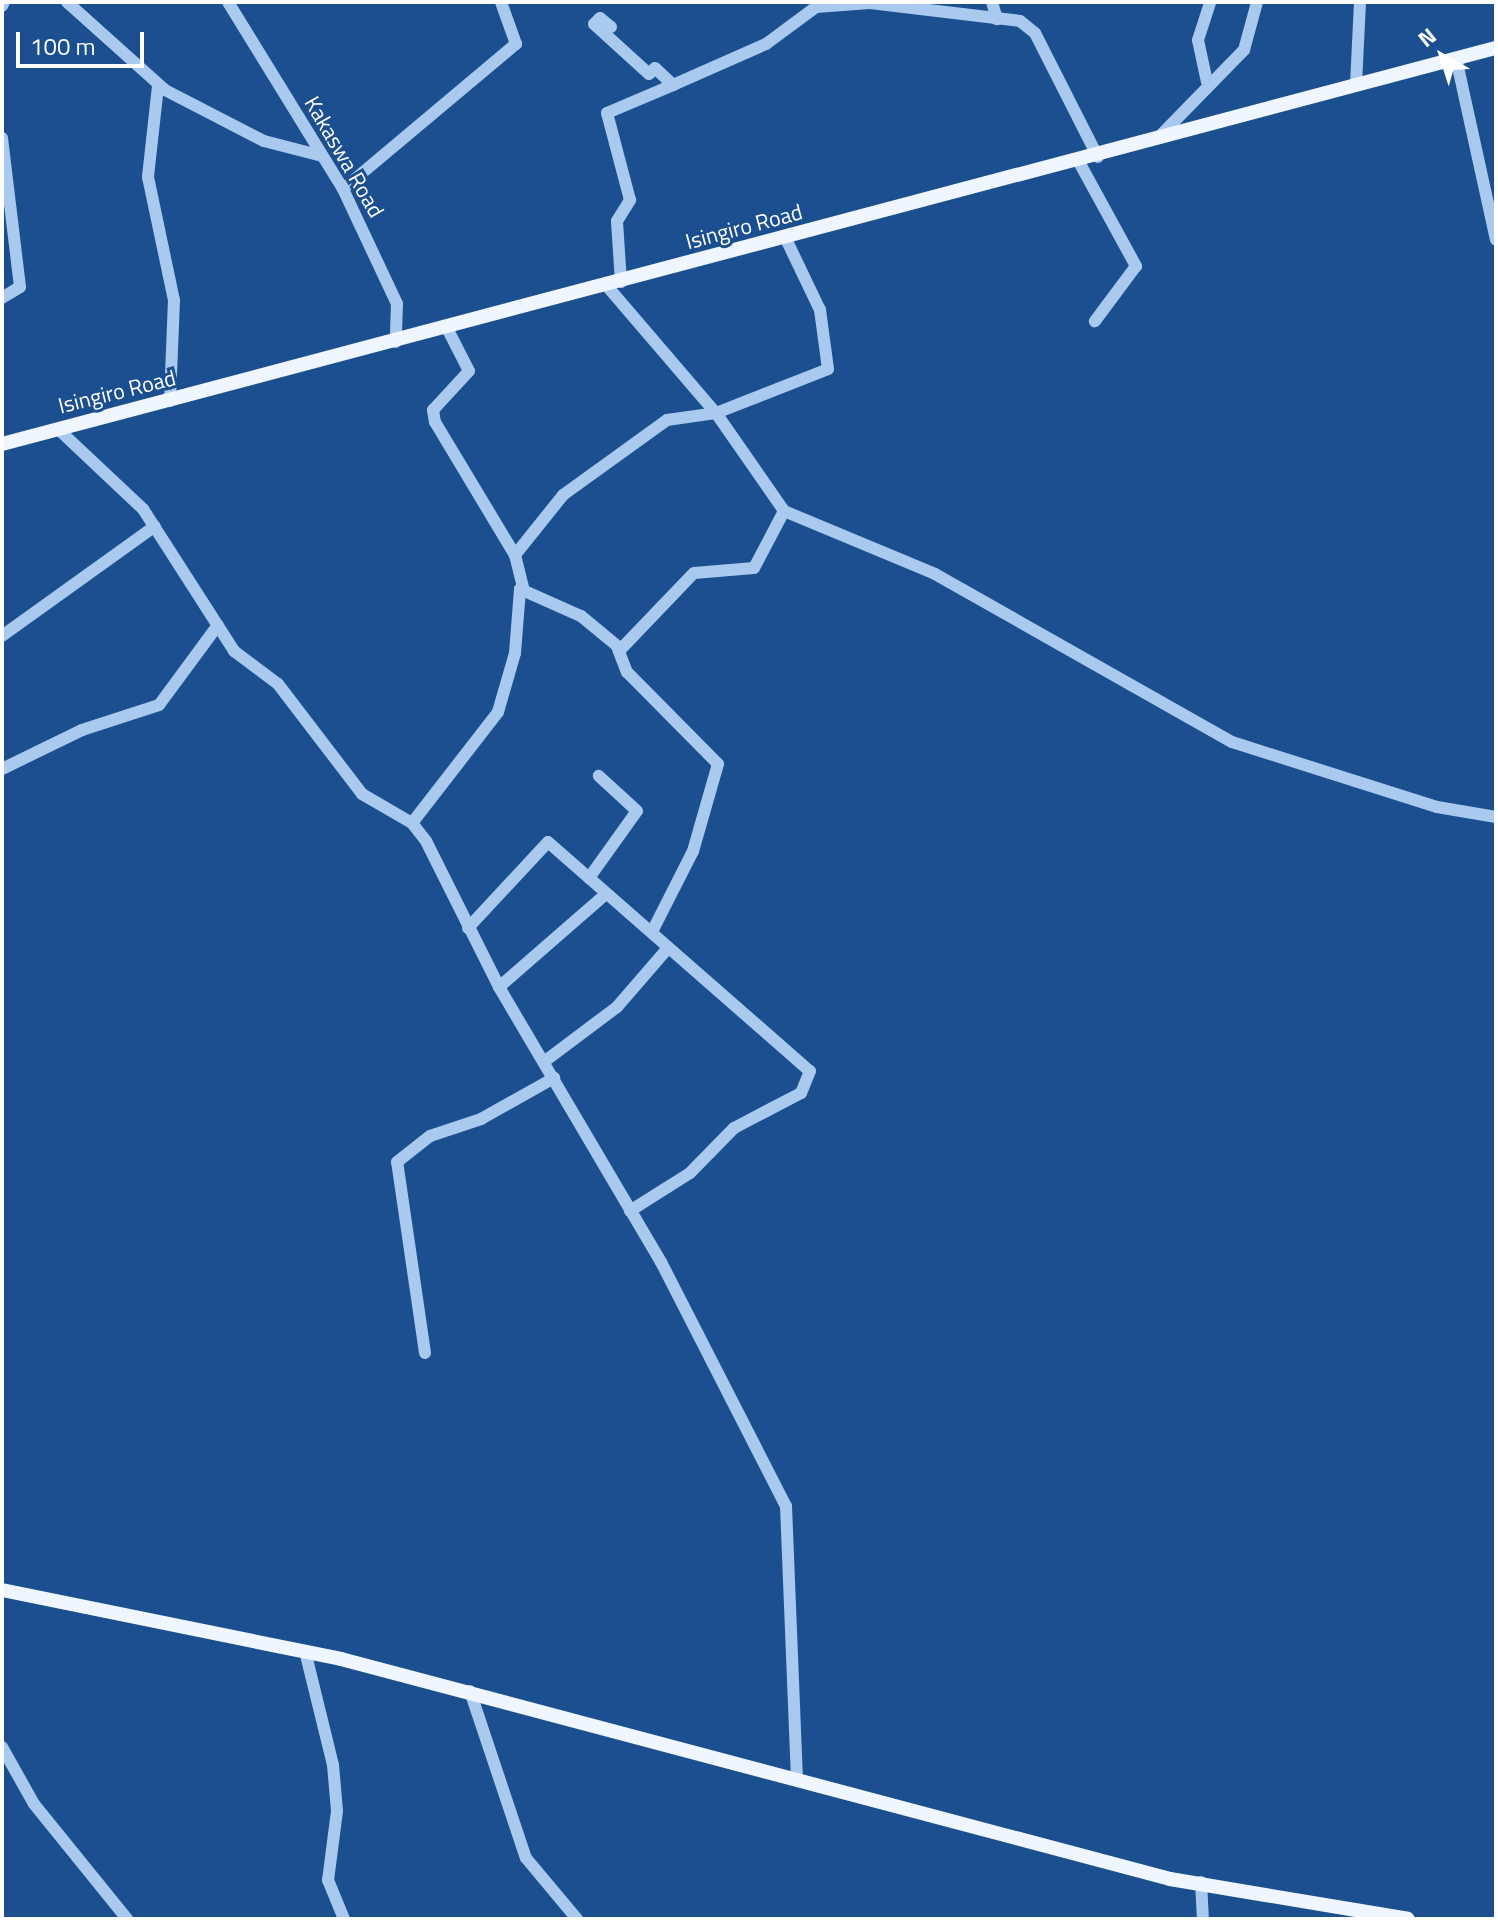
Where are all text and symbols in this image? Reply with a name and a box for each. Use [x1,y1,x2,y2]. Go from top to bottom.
scale bar [20,16,148,66]
north arrow [1402,16,1482,96]
text: N [1410,19,1444,55]
text: 100 m [30,28,96,64]
street label: Kakaswa Road [299,92,389,222]
street label: Isingiro Road [683,199,805,255]
street label: Isingiro Road [56,365,178,419]

